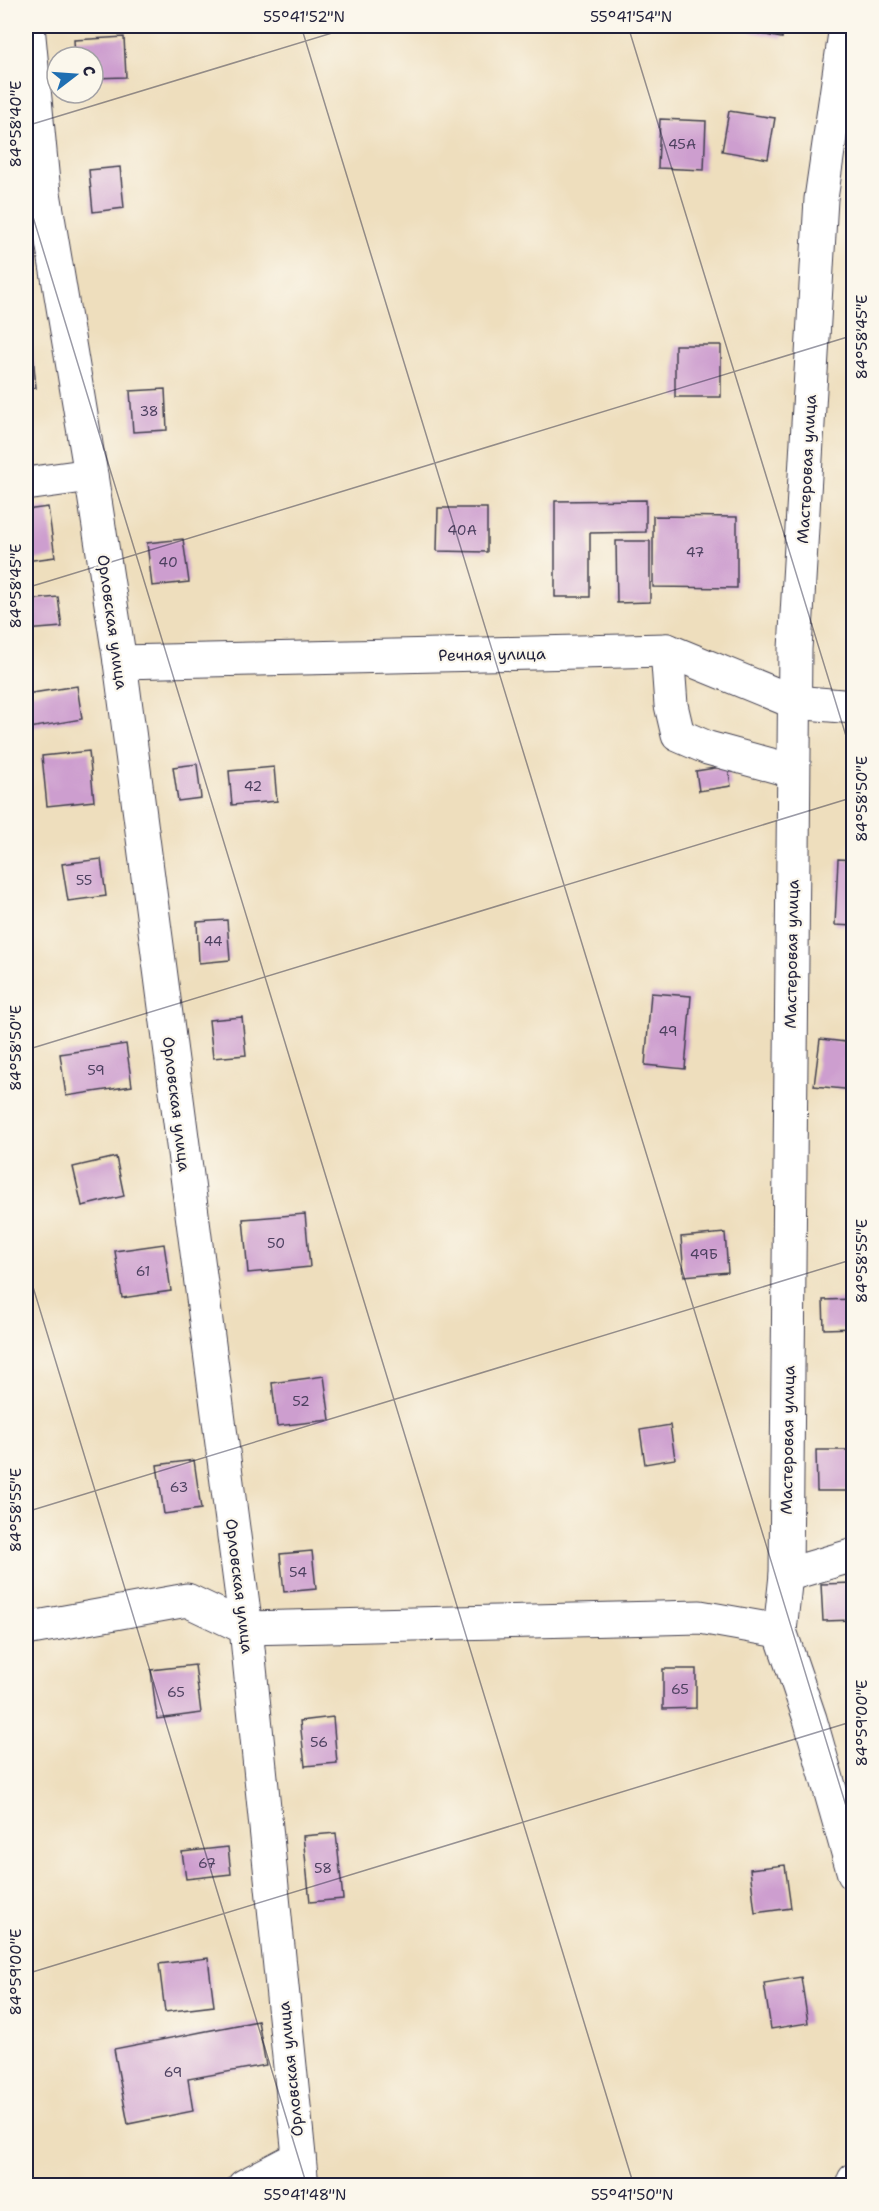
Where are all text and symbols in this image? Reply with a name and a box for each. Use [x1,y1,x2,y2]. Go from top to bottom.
text: 55°41'52"N [263,7,345,27]
text: 55°41'54"N [590,7,672,27]
north arrow [45,45,105,105]
text: С [77,63,100,79]
text: 84°58'40"E [6,81,26,167]
house number: 45А [668,135,696,153]
text: 84°58'45"E [852,295,872,380]
street label: Мастеровая улица [792,394,821,544]
house number: 38 [139,402,159,420]
house number: 40А [447,521,477,539]
house number: 47 [686,543,704,561]
text: 84°58'45"E [6,544,26,629]
street label: Орловская улица [93,553,132,691]
house number: 40 [158,553,178,571]
street label: Речная улица [438,643,546,666]
text: 84°58'50"E [852,756,872,842]
house number: 42 [244,777,262,795]
house number: 55 [76,871,92,889]
street label: Мастеровая улица [780,879,803,1029]
house number: 44 [203,932,223,950]
text: 84°58'50"E [6,1005,26,1091]
house number: 49 [659,1022,678,1040]
street label: Орловская улица [158,1035,195,1173]
house number: 59 [87,1061,105,1079]
text: 84°58'55"E [852,1219,872,1303]
house number: 50 [267,1234,285,1252]
house number: 49Б [690,1245,718,1263]
house number: 61 [136,1262,150,1280]
street label: Мастеровая улица [776,1365,799,1515]
house number: 52 [292,1392,310,1410]
text: 84°58'55"E [6,1468,26,1552]
house number: 63 [170,1478,188,1496]
street label: Орловская улица [221,1517,258,1655]
house number: 54 [289,1563,307,1581]
house number: 65 [671,1680,689,1698]
text: 84°59'00"E [852,1680,872,1766]
house number: 65 [167,1683,185,1701]
house number: 56 [310,1733,328,1751]
house number: 67 [198,1854,216,1872]
house number: 58 [314,1859,332,1877]
text: 84°59'00"E [6,1929,26,2015]
street label: Орловская улица [273,2000,308,2138]
house number: 69 [164,2063,182,2081]
text: 55°41'48"N [264,2185,346,2205]
text: 55°41'50"N [591,2185,673,2205]

